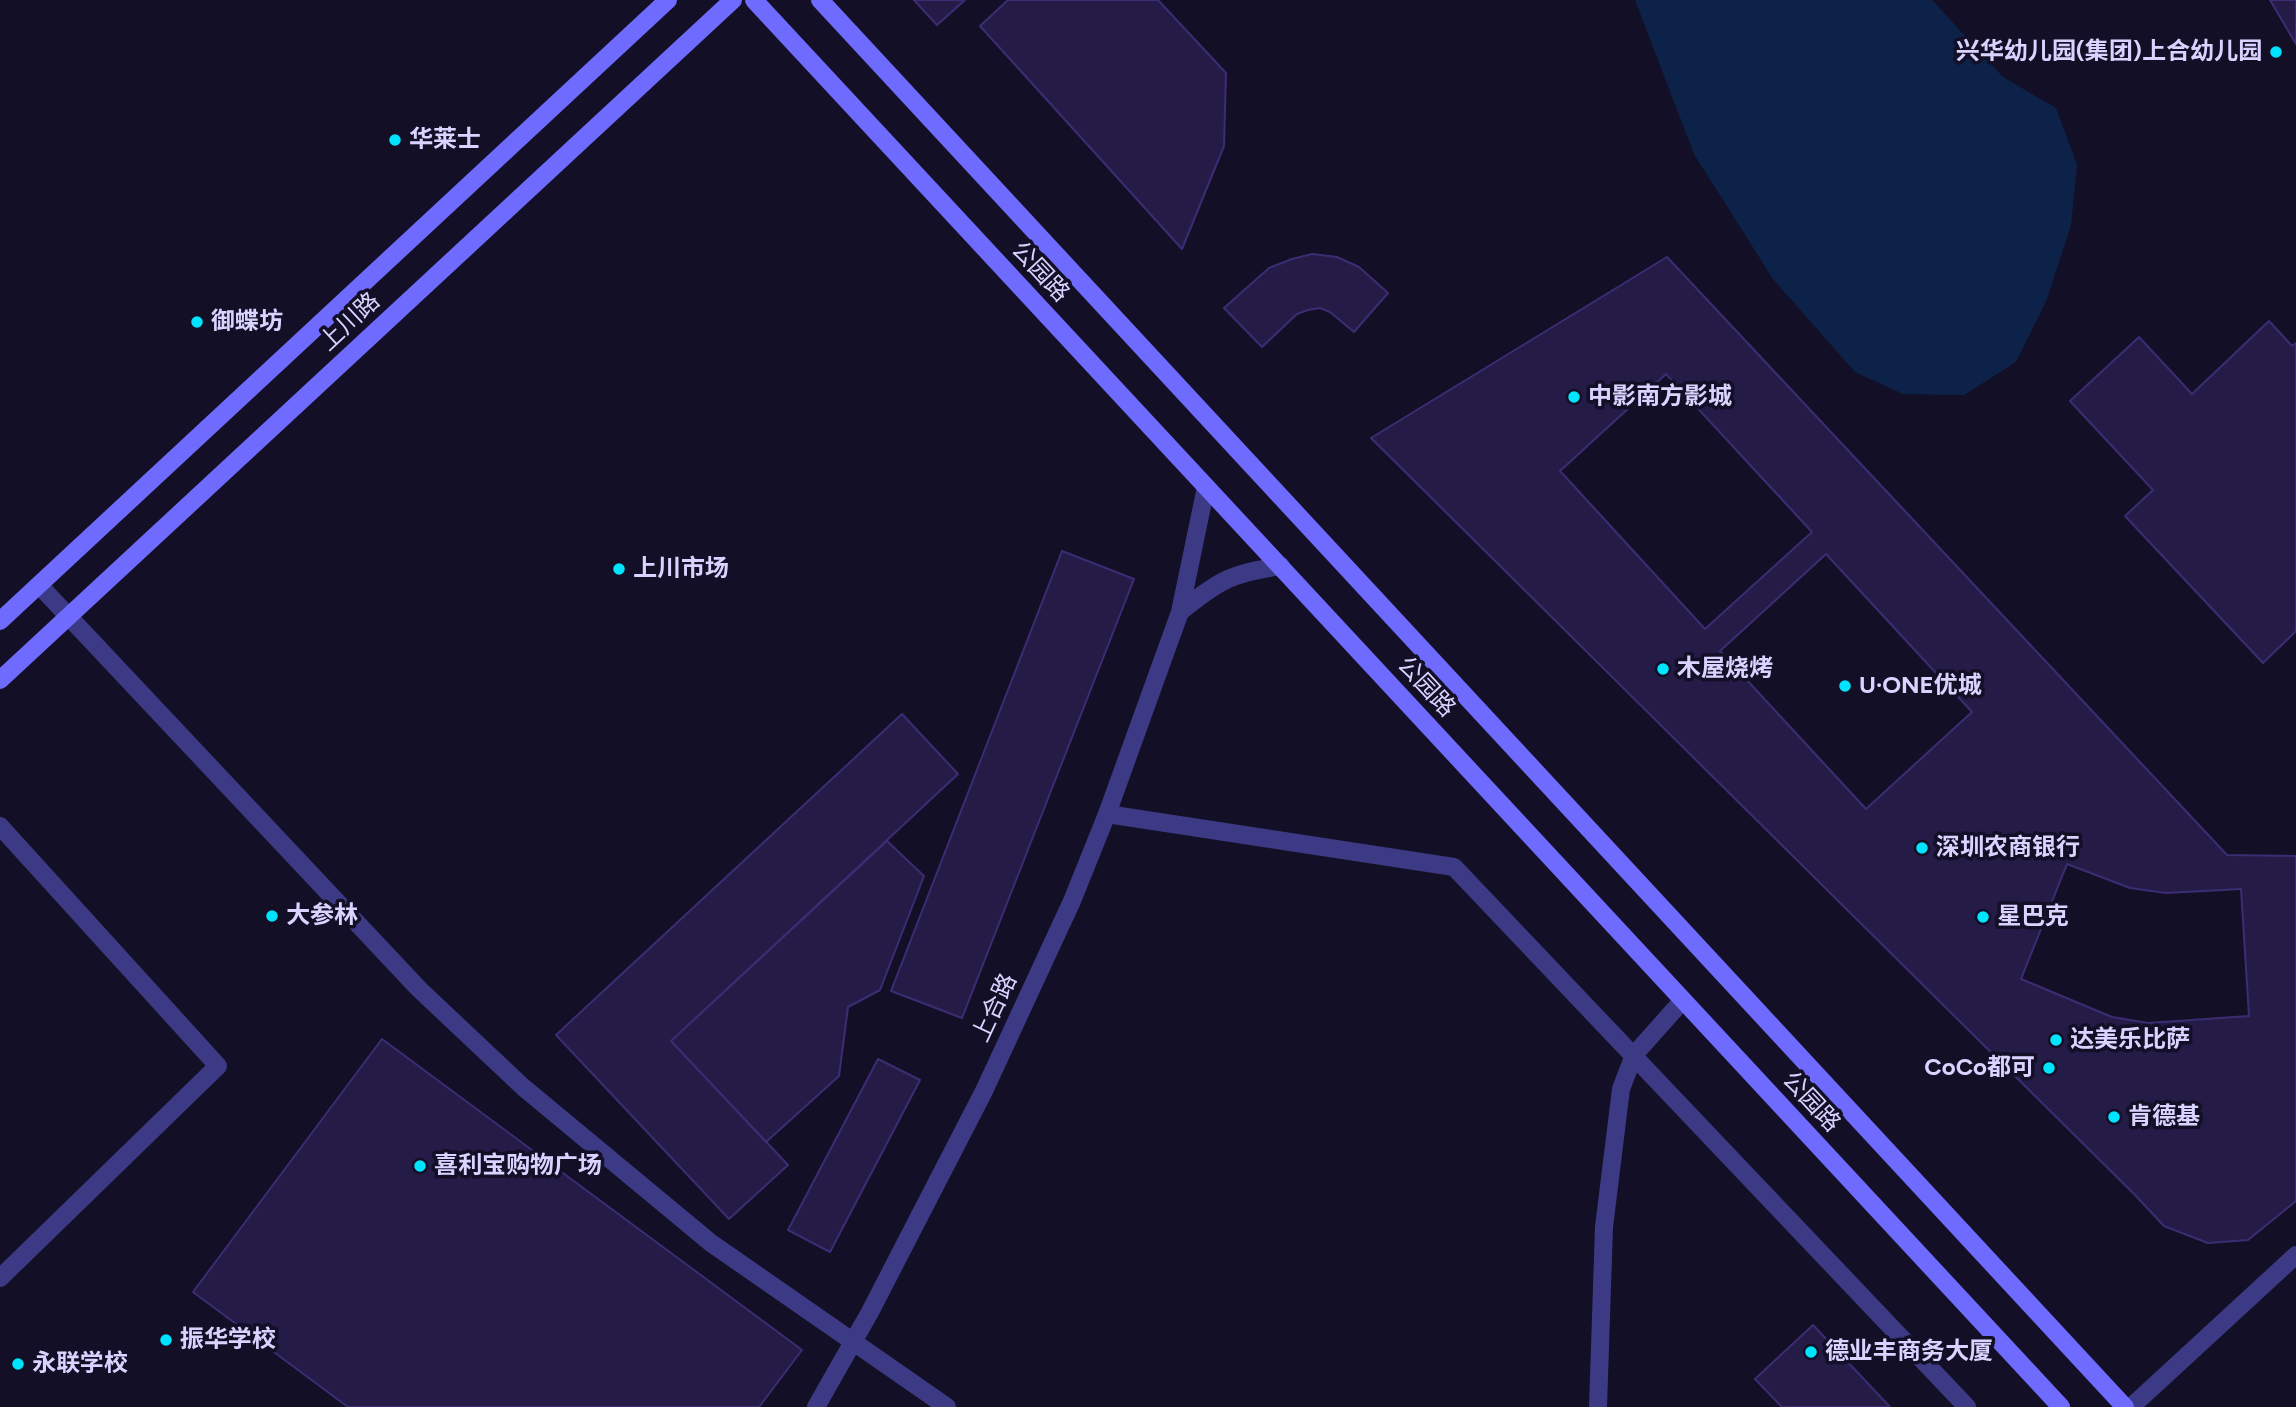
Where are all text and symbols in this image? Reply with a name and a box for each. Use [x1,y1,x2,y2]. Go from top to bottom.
place label: 兴华幼儿园(集团)上合幼儿园 [1956,38,2262,66]
marker: 兴华幼儿园(集团)上合幼儿园 [2268,44,2284,60]
place label: 华莱士 [409,126,481,154]
marker: 华莱士 [387,132,403,148]
street label: 公园路 [1005,236,1075,308]
street label: 上川路 [314,287,386,357]
place label: 御蝶坊 [211,308,283,336]
marker: 御蝶坊 [189,314,205,330]
place label: 中影南方影城 [1588,383,1732,411]
marker: 中影南方影城 [1566,389,1582,405]
place label: 上川市场 [633,555,729,583]
marker: 上川市场 [611,561,627,577]
street label: 公园路 [1391,651,1461,723]
place label: 木屋烧烤 [1677,655,1773,683]
marker: 木屋烧烤 [1655,661,1671,677]
place label: U·ONE优城 [1859,672,1982,700]
marker: U·ONE优城 [1837,678,1853,694]
place label: 深圳农商银行 [1936,834,2080,862]
marker: 深圳农商银行 [1914,840,1930,856]
place label: 大参林 [286,902,358,930]
place label: 星巴克 [1997,903,2069,931]
marker: 大参林 [264,908,280,924]
marker: 星巴克 [1975,909,1991,925]
street label: 上合路 [967,969,1023,1047]
place label: 达美乐比萨 [2070,1026,2190,1054]
marker: 达美乐比萨 [2048,1032,2064,1048]
place label: CoCo都可 [1924,1054,2035,1082]
marker: CoCo都可 [2041,1060,2057,1076]
street label: 公园路 [1776,1066,1846,1138]
place label: 肯德基 [2128,1103,2200,1131]
marker: 肯德基 [2106,1109,2122,1125]
place label: 喜利宝购物广场 [434,1152,602,1180]
marker: 喜利宝购物广场 [412,1158,428,1174]
place label: 振华学校 [180,1326,276,1354]
marker: 振华学校 [158,1332,174,1348]
place label: 德业丰商务大厦 [1825,1338,1993,1366]
marker: 德业丰商务大厦 [1803,1344,1819,1360]
place label: 永联学校 [32,1350,128,1378]
marker: 永联学校 [10,1356,26,1372]

